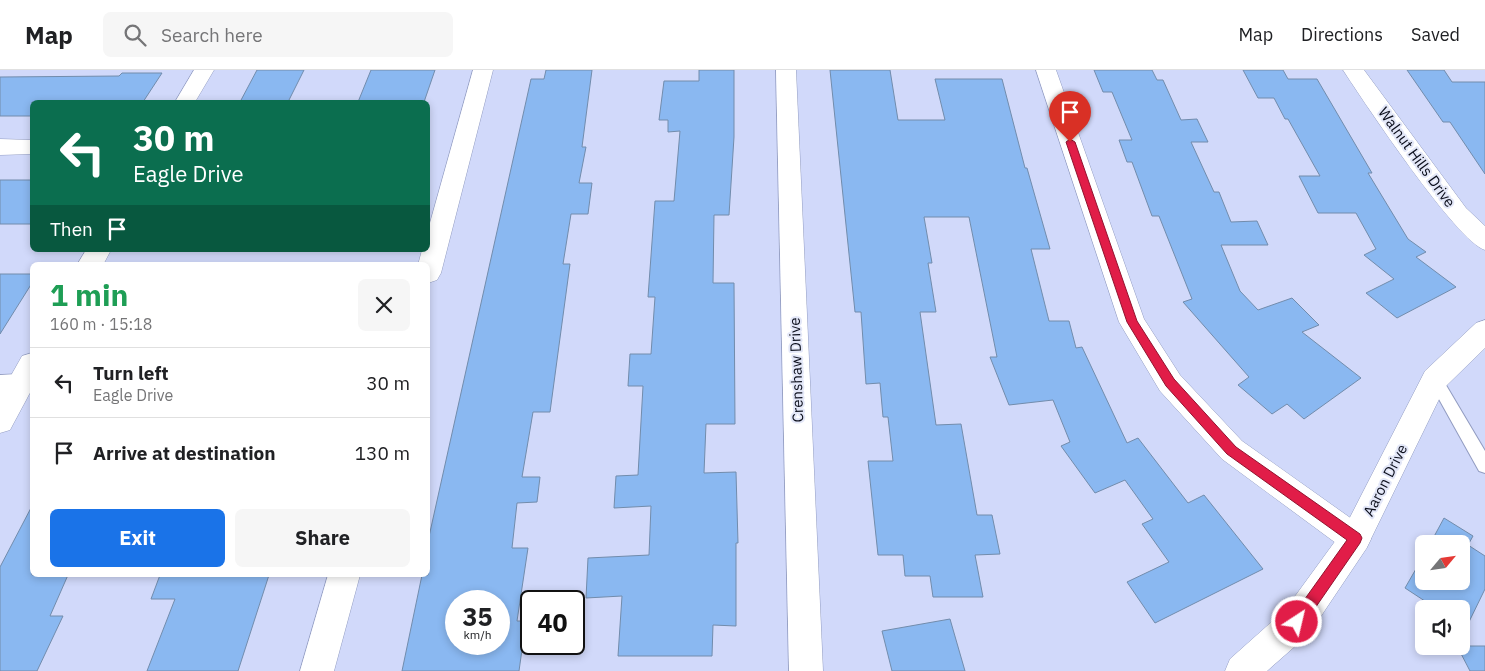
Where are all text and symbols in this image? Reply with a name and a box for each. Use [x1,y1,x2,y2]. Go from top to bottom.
search box [103,12,453,57]
text: Map [25,19,73,51]
icon: search [121,21,149,49]
text: Search here [161,23,263,47]
text: Map [1238,23,1273,46]
text: Directions [1301,23,1383,46]
text: Saved [1411,23,1460,46]
pin [1049,91,1091,142]
icon: arrive [1056,98,1084,126]
street label: Walnut Hills Drive [1374,103,1460,211]
text: 30 m [133,115,215,161]
icon: left [50,120,115,185]
text: Eagle Drive [133,159,244,188]
icon: arrive [103,215,131,243]
text: Then [50,217,93,241]
text: 1 min [50,275,128,314]
button: close [358,279,410,331]
text: 160 m · 15:18 [50,314,152,334]
street label: Crenshaw Drive [785,317,807,423]
text: Turn left [93,361,169,385]
icon: left [50,369,78,397]
text: 30 m [366,371,410,395]
text: Eagle Drive [93,385,173,405]
icon: arrive [50,439,78,467]
text: Arrive at destination [93,441,276,465]
text: 130 m [355,441,410,465]
street label: Aaron Drive [1359,441,1411,519]
button: Exit [50,509,225,567]
button: Share [235,509,410,567]
north arrow [1415,535,1470,590]
map controls [1415,535,1470,655]
speed limit sign: 40 [520,590,585,655]
position arrow [1270,595,1322,647]
text: 35 [462,600,493,633]
button: sound [1415,600,1470,655]
text: km/h [463,627,492,642]

